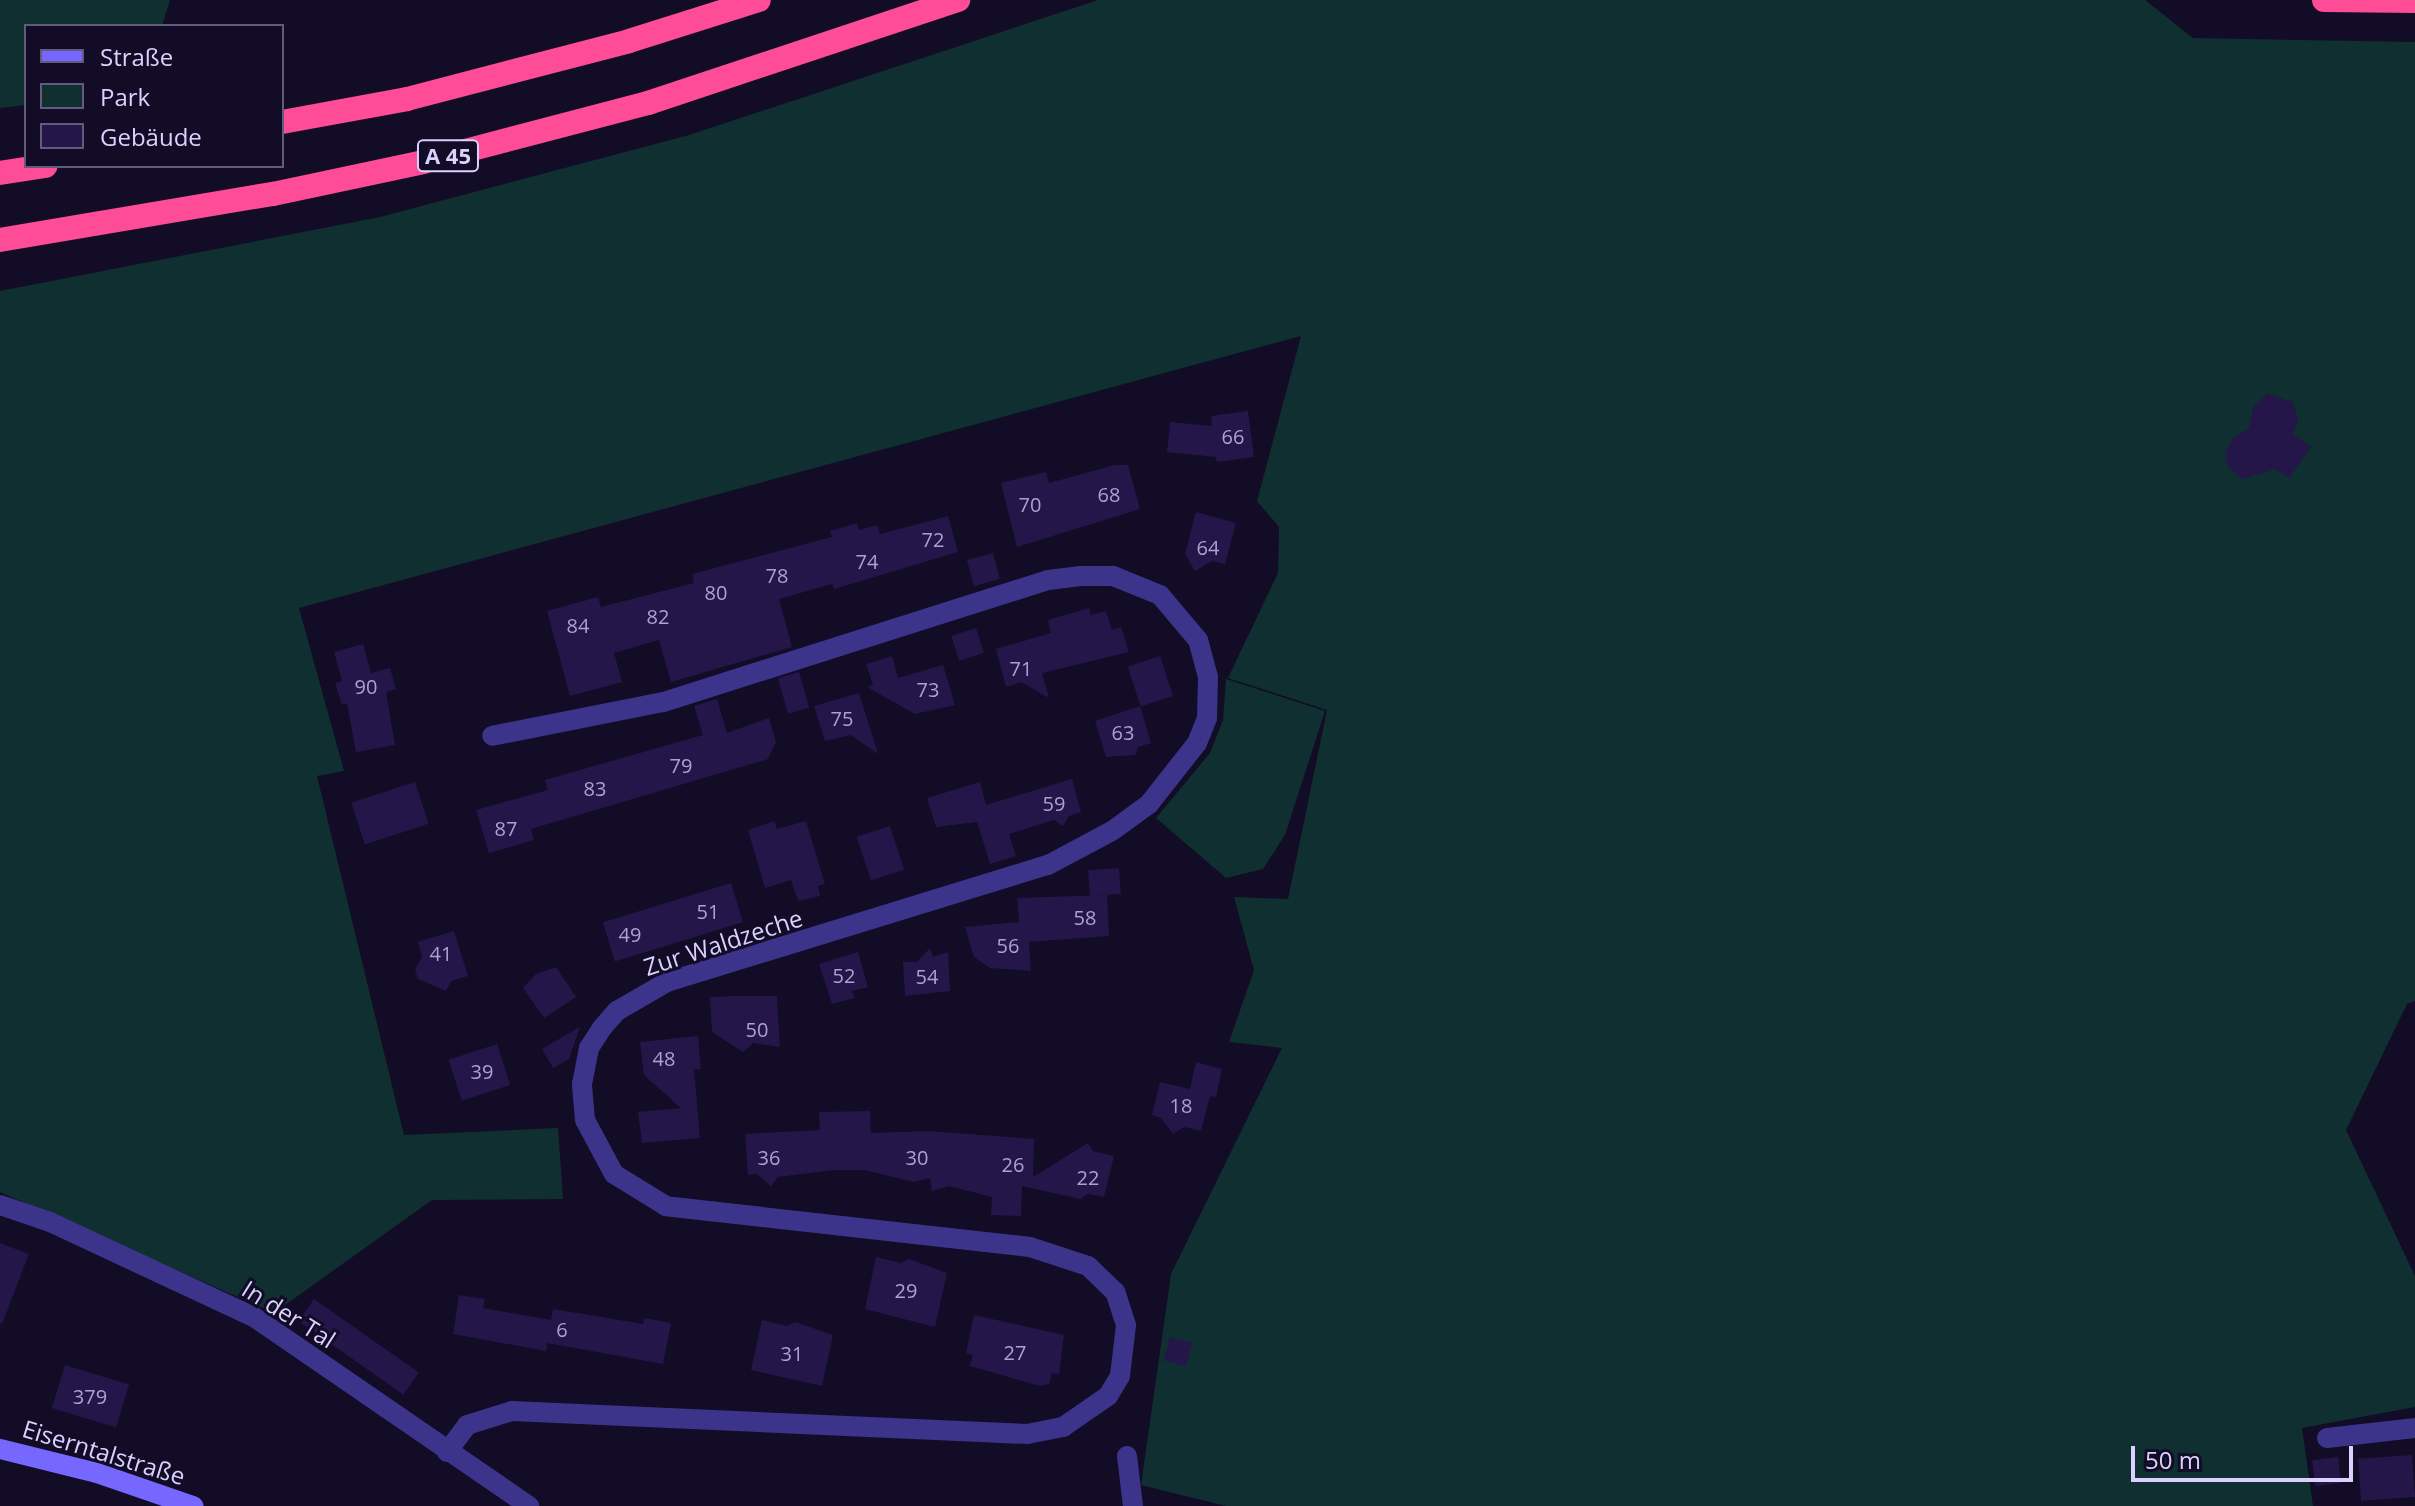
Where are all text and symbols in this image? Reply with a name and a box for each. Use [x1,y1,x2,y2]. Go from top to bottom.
legend [24,24,284,168]
text: Straße [100,40,173,73]
text: Park [100,80,150,113]
text: Gebäude [100,120,202,153]
road number: A 45 [416,138,480,174]
house number: 66 [1222,424,1244,448]
house number: 68 [1098,482,1120,506]
house number: 70 [1019,492,1041,516]
house number: 72 [922,527,944,551]
house number: 64 [1197,535,1219,559]
house number: 74 [856,549,878,573]
house number: 78 [766,563,788,587]
house number: 80 [705,580,727,604]
house number: 82 [647,604,669,628]
house number: 84 [567,613,589,637]
house number: 71 [1010,656,1032,680]
house number: 90 [355,674,377,698]
house number: 73 [917,677,939,701]
house number: 75 [831,706,853,730]
house number: 63 [1112,720,1134,744]
house number: 79 [670,753,692,777]
house number: 83 [584,776,606,800]
house number: 59 [1043,791,1065,815]
house number: 87 [495,816,517,840]
house number: 51 [697,899,719,923]
street label: Zur Waldzeche [640,903,806,981]
house number: 58 [1074,905,1096,929]
house number: 49 [619,922,641,946]
house number: 56 [997,933,1019,957]
house number: 41 [430,941,452,965]
house number: 52 [833,963,855,987]
house number: 54 [916,964,938,988]
house number: 50 [746,1017,768,1041]
house number: 48 [653,1046,675,1070]
house number: 39 [471,1059,493,1083]
house number: 18 [1170,1093,1192,1117]
house number: 36 [758,1145,780,1169]
house number: 30 [906,1145,928,1169]
house number: 26 [1002,1152,1024,1176]
house number: 22 [1077,1165,1099,1189]
street label: In der Tal [237,1274,341,1354]
house number: 29 [895,1278,917,1302]
house number: 6 [556,1317,568,1341]
house number: 27 [1004,1340,1026,1364]
house number: 31 [781,1341,803,1365]
house number: 379 [73,1384,107,1408]
street label: Eiserntalstraße [19,1414,189,1490]
scale bar [2135,1430,2357,1480]
text: 50 m [2145,1443,2201,1476]

